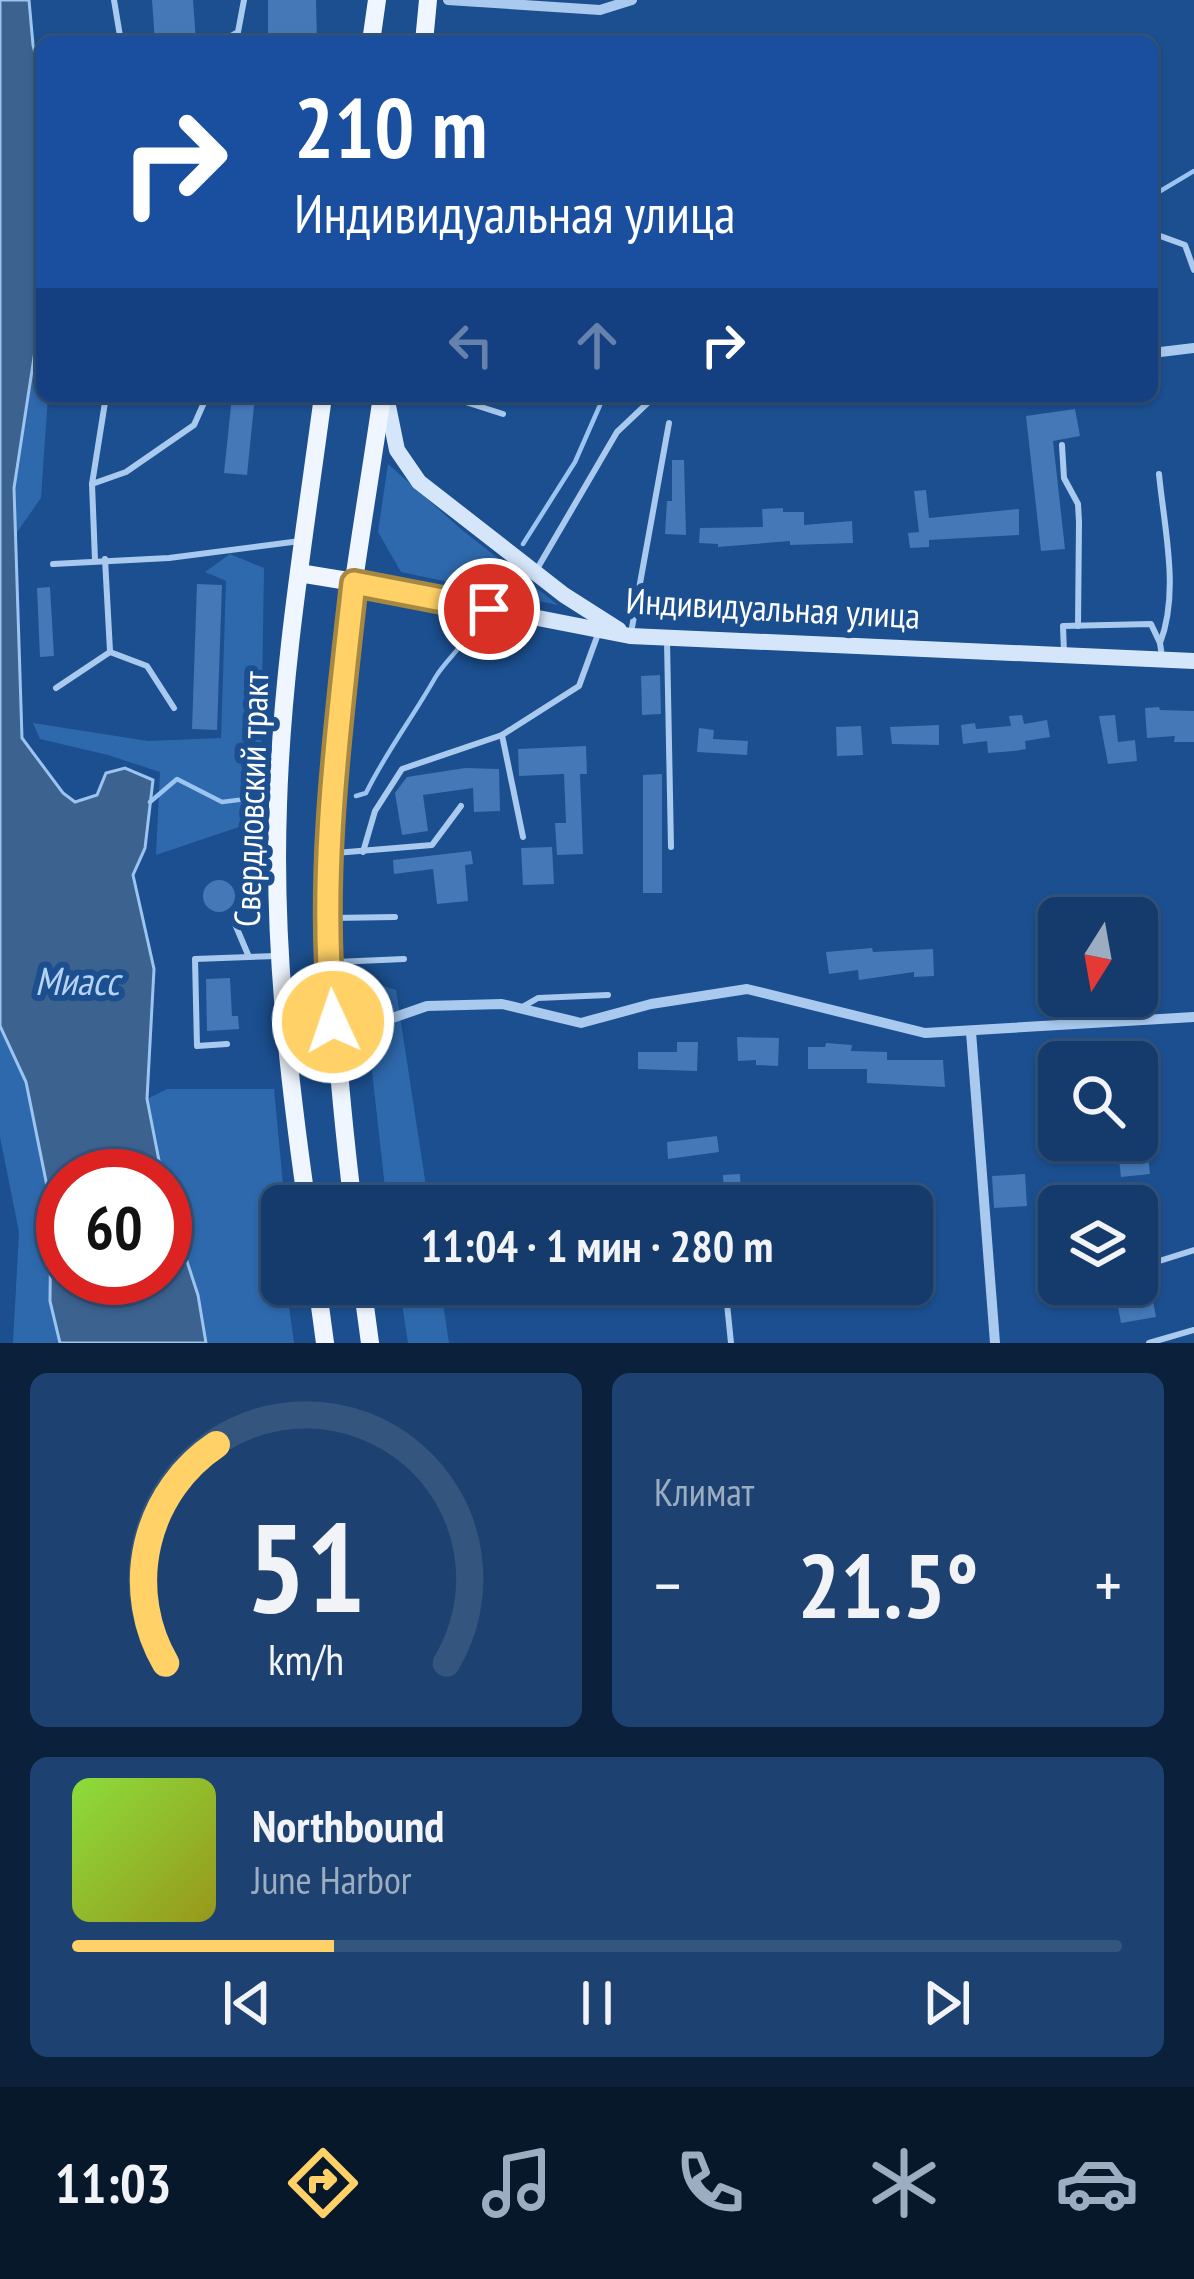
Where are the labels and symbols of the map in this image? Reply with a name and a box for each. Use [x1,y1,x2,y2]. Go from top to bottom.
pin [438,558,540,660]
street label: Индивидуальная улица [625,576,921,639]
street label: Свердловский тракт [223,670,278,928]
north arrow [1038,897,1158,1017]
water label: Миасс [35,955,123,1006]
position arrow [270,959,396,1085]
speed limit sign: 60 [36,1149,192,1305]

